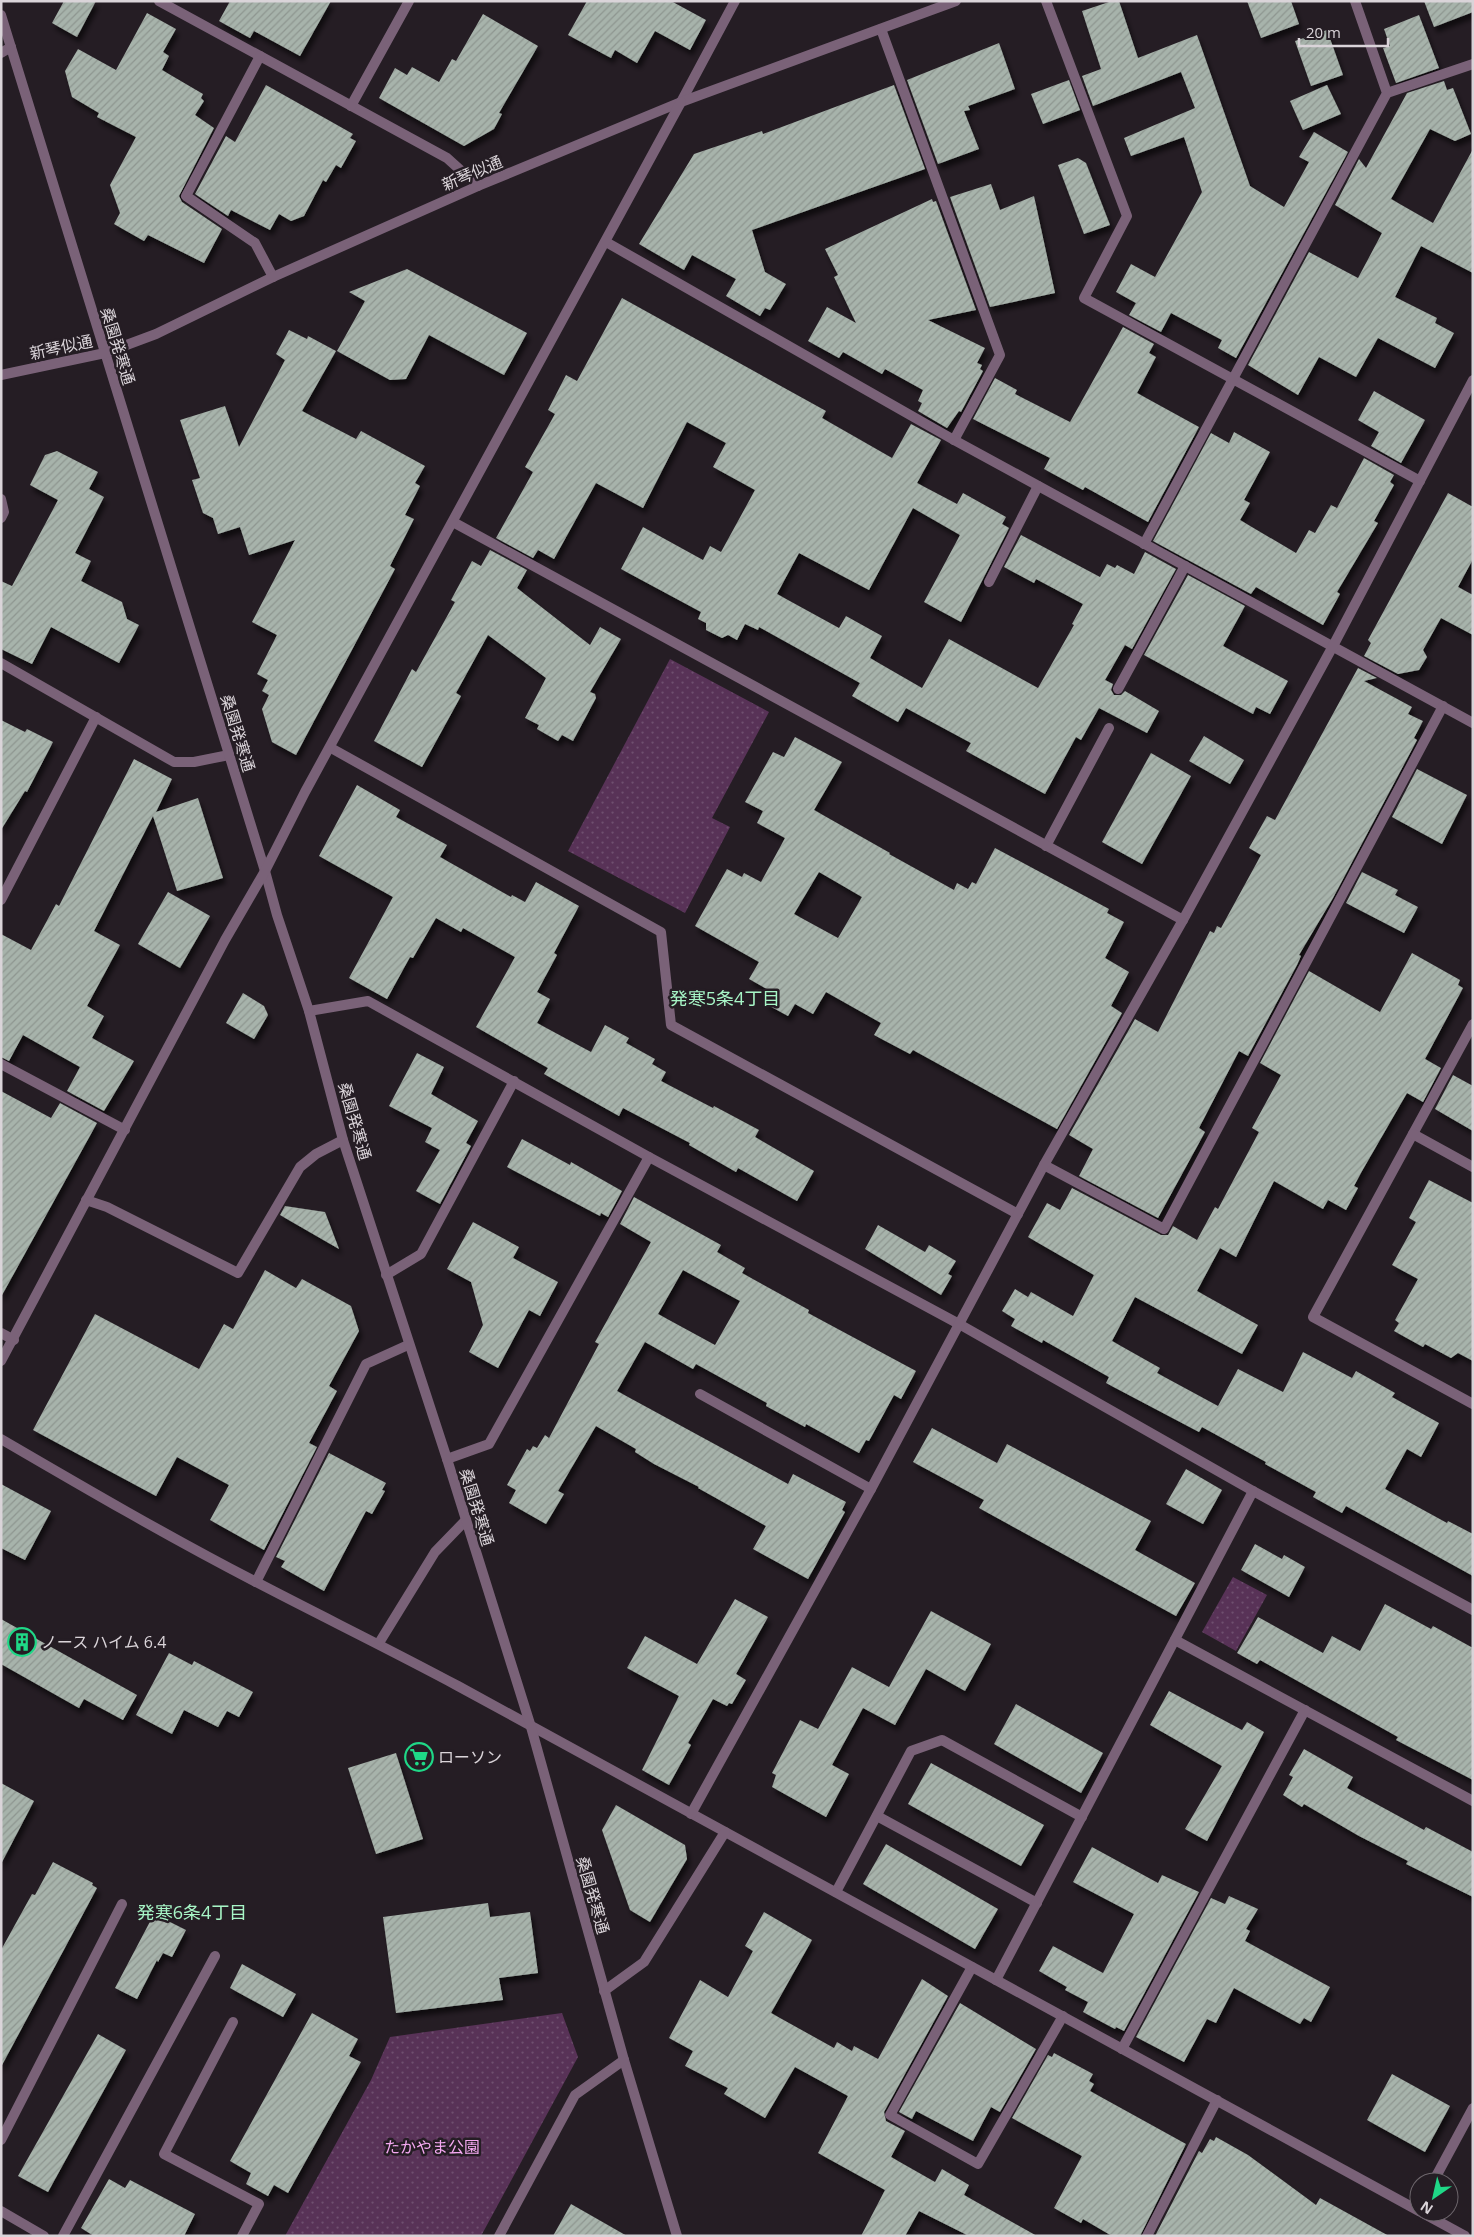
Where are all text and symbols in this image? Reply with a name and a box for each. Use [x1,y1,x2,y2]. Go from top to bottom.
scale bar [1299,15,1388,47]
text: 20 m [1306,22,1341,42]
street label: 新琴似通 [438,150,506,196]
street label: 桑園発寒通 [96,305,140,387]
street label: 新琴似通 [27,330,95,364]
street label: 桑園発寒通 [216,692,260,774]
district label: 発寒5条4丁目 [670,986,780,1010]
street label: 桑園発寒通 [333,1080,377,1162]
street label: 桑園発寒通 [455,1466,499,1548]
building icon: ノース ハイム 6.4 [7,1627,37,1657]
place label: ノース ハイム 6.4 [41,1631,166,1653]
supermarket icon: ローソン [404,1742,434,1772]
place label: ローソン [438,1746,502,1768]
street label: 桑園発寒通 [571,1854,615,1936]
district label: 発寒6条4丁目 [137,1900,247,1924]
park label: たかやま公園 [384,2136,480,2158]
north arrow [1409,2172,1459,2222]
text: N [1416,2197,1436,2219]

